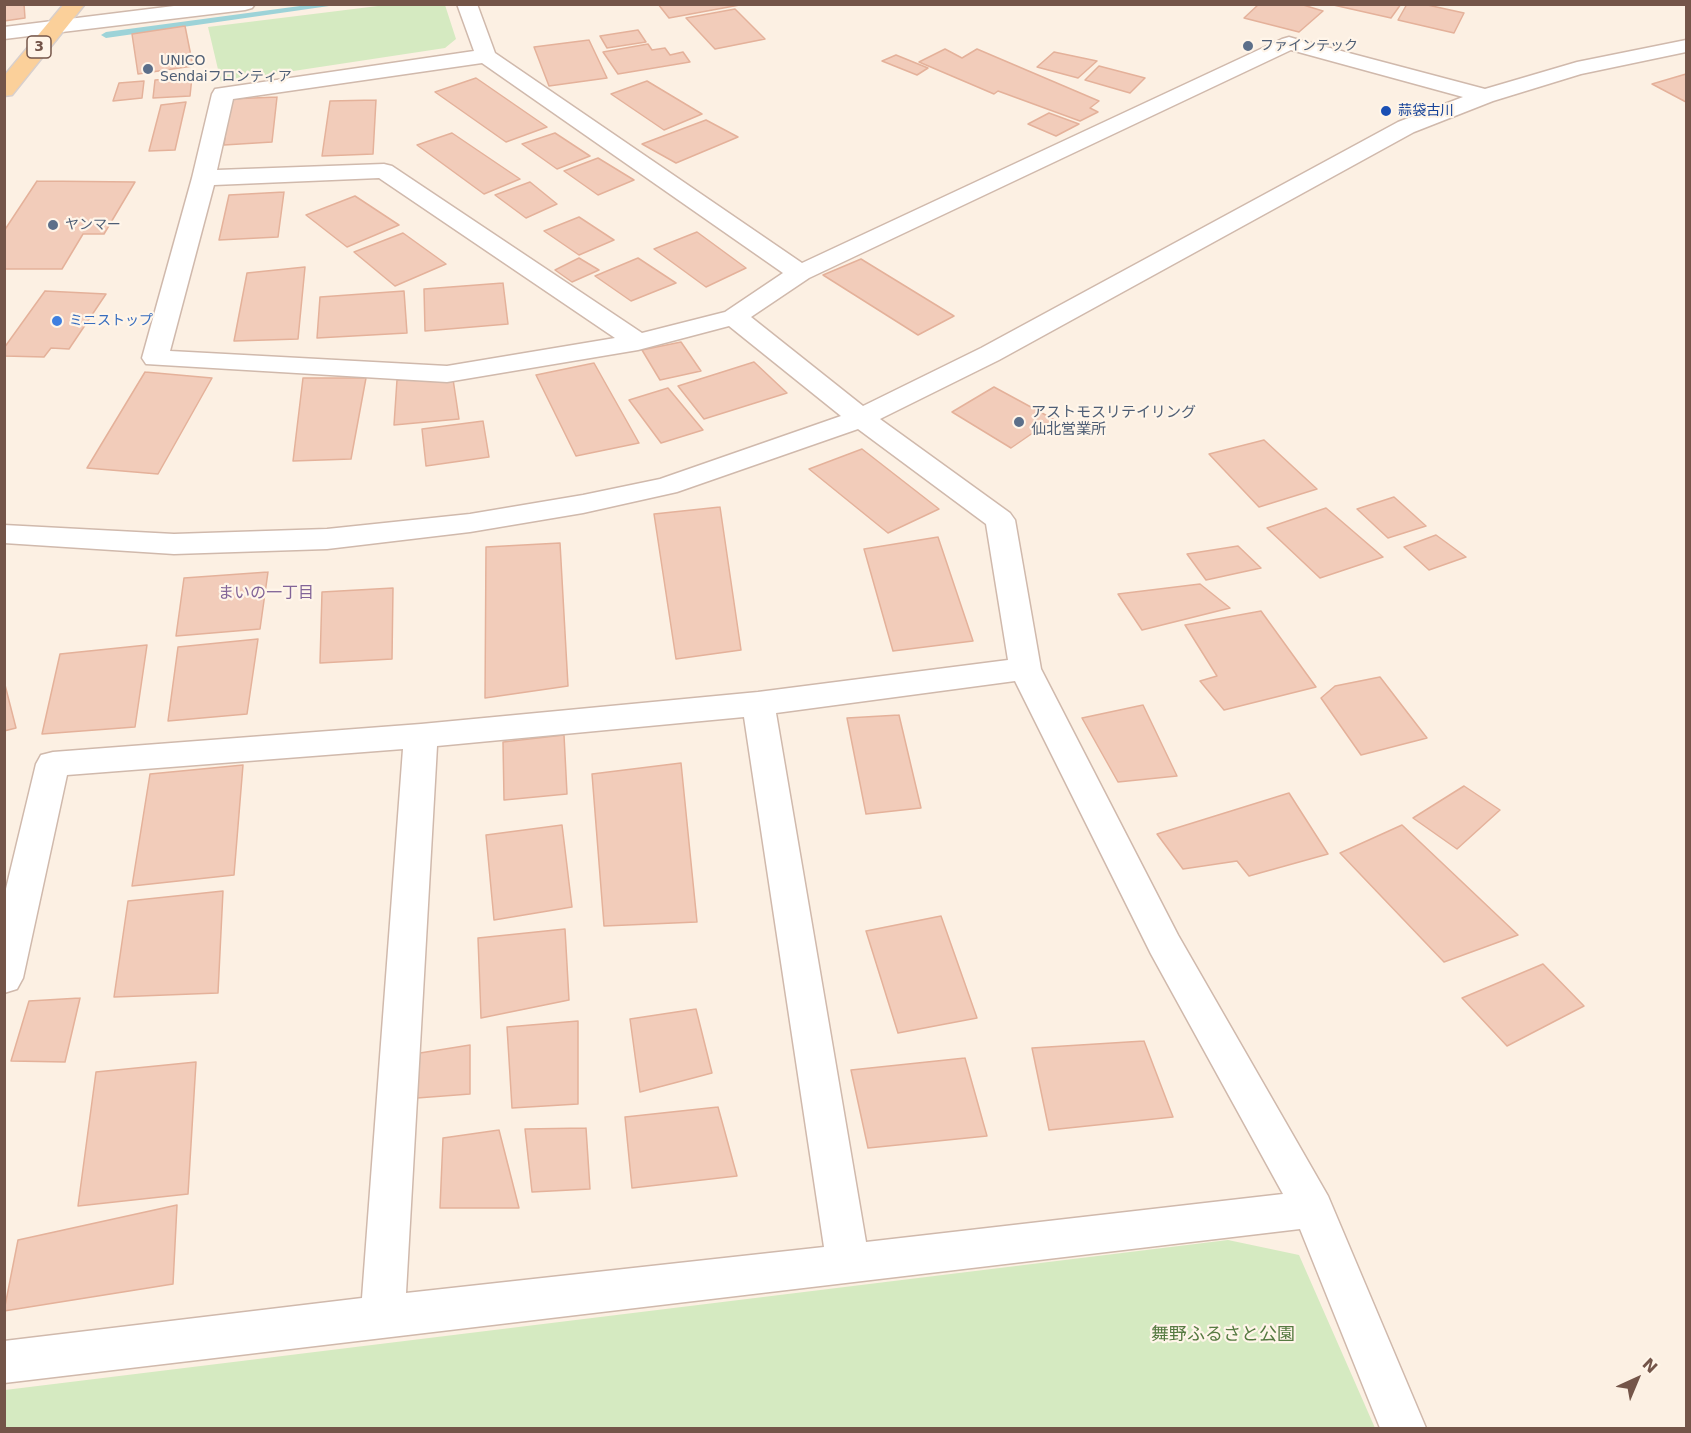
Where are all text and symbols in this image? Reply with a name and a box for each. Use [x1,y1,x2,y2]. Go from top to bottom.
road number: 3 [27,36,51,58]
place label: ファインテック [1260,38,1358,54]
marker: ファインテック [1241,39,1255,53]
place label: UNICO Sendaiフロンティア [160,53,292,86]
marker: UNICO Sendaiフロンティア [141,62,155,76]
place label: 蒜袋古川 [1398,103,1454,119]
marker: 蒜袋古川 [1379,104,1393,118]
place label: ヤンマー [65,217,121,233]
marker: ヤンマー [46,218,60,232]
place label: ミニストップ [69,313,153,329]
marker: ミニストップ [50,314,64,328]
place label: アストモスリテイリング 仙北営業所 [1031,404,1196,439]
marker: アストモスリテイリング 仙北営業所 [1012,415,1026,429]
district label: まいの一丁目 [218,584,314,604]
park label: 舞野ふるさと公園 [1151,1324,1295,1346]
north arrow [1607,1349,1667,1409]
text: N [1638,1354,1661,1377]

